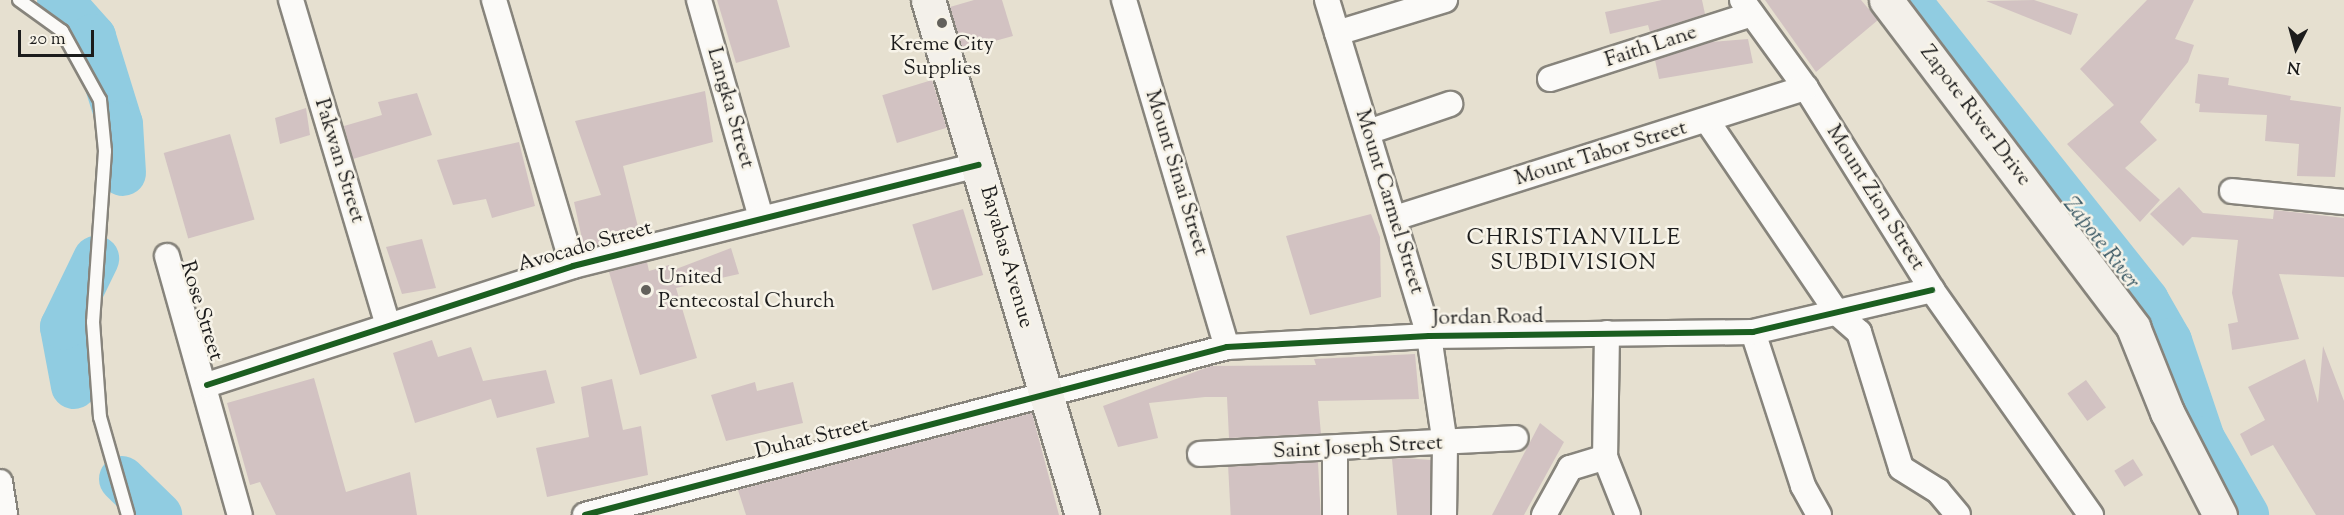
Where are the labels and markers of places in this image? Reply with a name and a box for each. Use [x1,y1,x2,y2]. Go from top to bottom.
marker: Kreme City Supplies [935,16,949,30]
place label: Kreme City Supplies [890,32,994,82]
place label: United Pentecostal Church [658,265,835,315]
marker: United Pentecostal Church [639,283,653,297]

